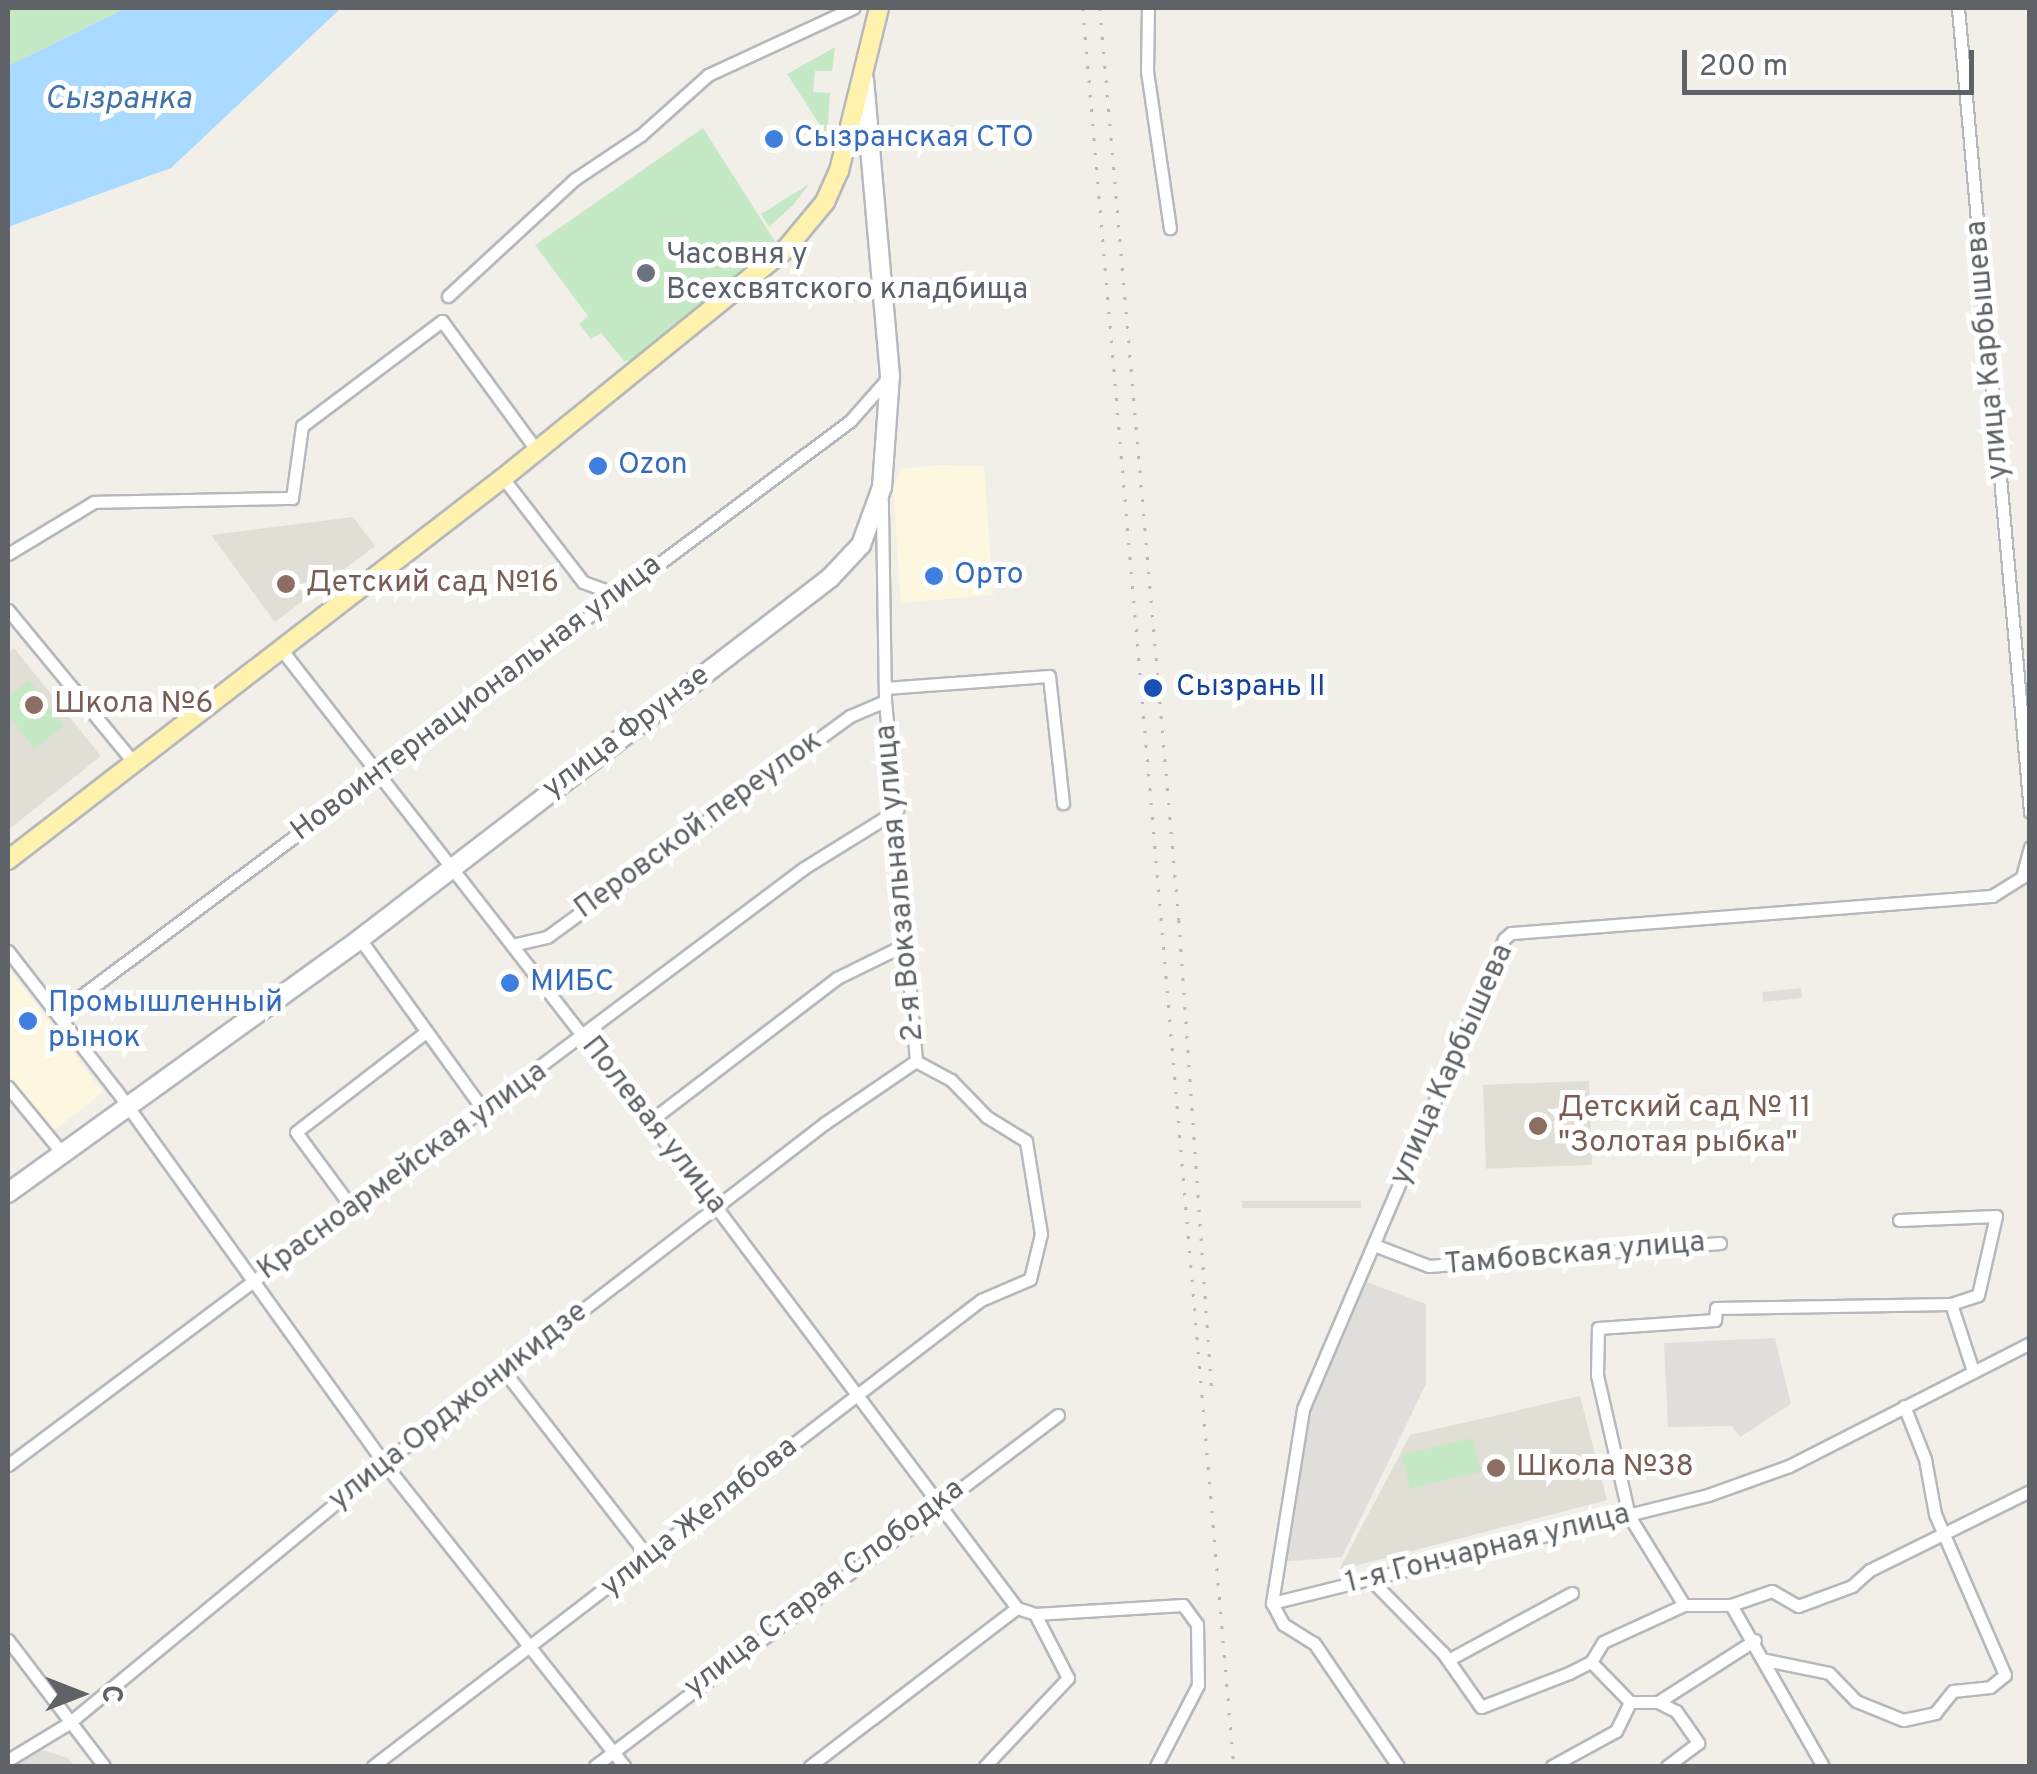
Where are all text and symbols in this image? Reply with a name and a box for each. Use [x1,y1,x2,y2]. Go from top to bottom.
scale bar [1687,30,1980,92]
text: 200 m [1699,49,1788,86]
water label: Сызранка [44,81,192,119]
place label: Сызранская СТО [794,121,1034,157]
marker: Сызранская СТО [763,128,785,150]
street label: улица Карбышева [1960,219,2018,481]
place label: Часовня у Всехсвятского кладбища [666,238,1028,308]
marker: Часовня у Всехсвятского кладбища [635,262,657,284]
place label: Ozon [618,448,688,484]
marker: Ozon [587,455,609,477]
street label: Новоинтернациональная улица [285,548,669,850]
place label: Орто [954,558,1024,594]
marker: Орто [923,565,945,587]
place label: Детский сад №16 [306,566,559,602]
marker: Детский сад №16 [275,573,297,595]
street label: улица Фрунзе [536,658,718,808]
place label: Сызрань II [1176,670,1325,706]
marker: Сызрань II [1140,675,1166,701]
place label: Школа №6 [54,687,213,723]
marker: Школа №6 [23,694,45,716]
street label: 2-я Вокзальная улица [869,723,933,1043]
street label: Перовской переулок [568,724,830,928]
street label: улица Карбышева [1384,939,1522,1191]
place label: МИБС [530,965,614,1001]
marker: МИБС [499,972,521,994]
place label: Промышленный рынок [48,986,283,1056]
marker: Промышленный рынок [17,1010,39,1032]
street label: Полевая улица [573,1030,733,1222]
street label: Красноармейская улица [251,1055,555,1289]
place label: Детский сад № 11 "Золотая рыбка" [1558,1091,1811,1162]
marker: Детский сад № 11 "Золотая рыбка" [1527,1115,1549,1137]
street label: Тамбовская улица [1443,1226,1707,1284]
street label: улица Орджоникидзе [323,1295,595,1519]
street label: улица Желябова [595,1430,805,1606]
place label: Школа №38 [1516,1450,1694,1486]
marker: Школа №38 [1485,1457,1507,1479]
street label: улица Старая Слободка [678,1472,972,1706]
street label: 1-я Гончарная улица [1342,1497,1634,1603]
north arrow [30,1644,130,1744]
text: С [92,1685,128,1703]

